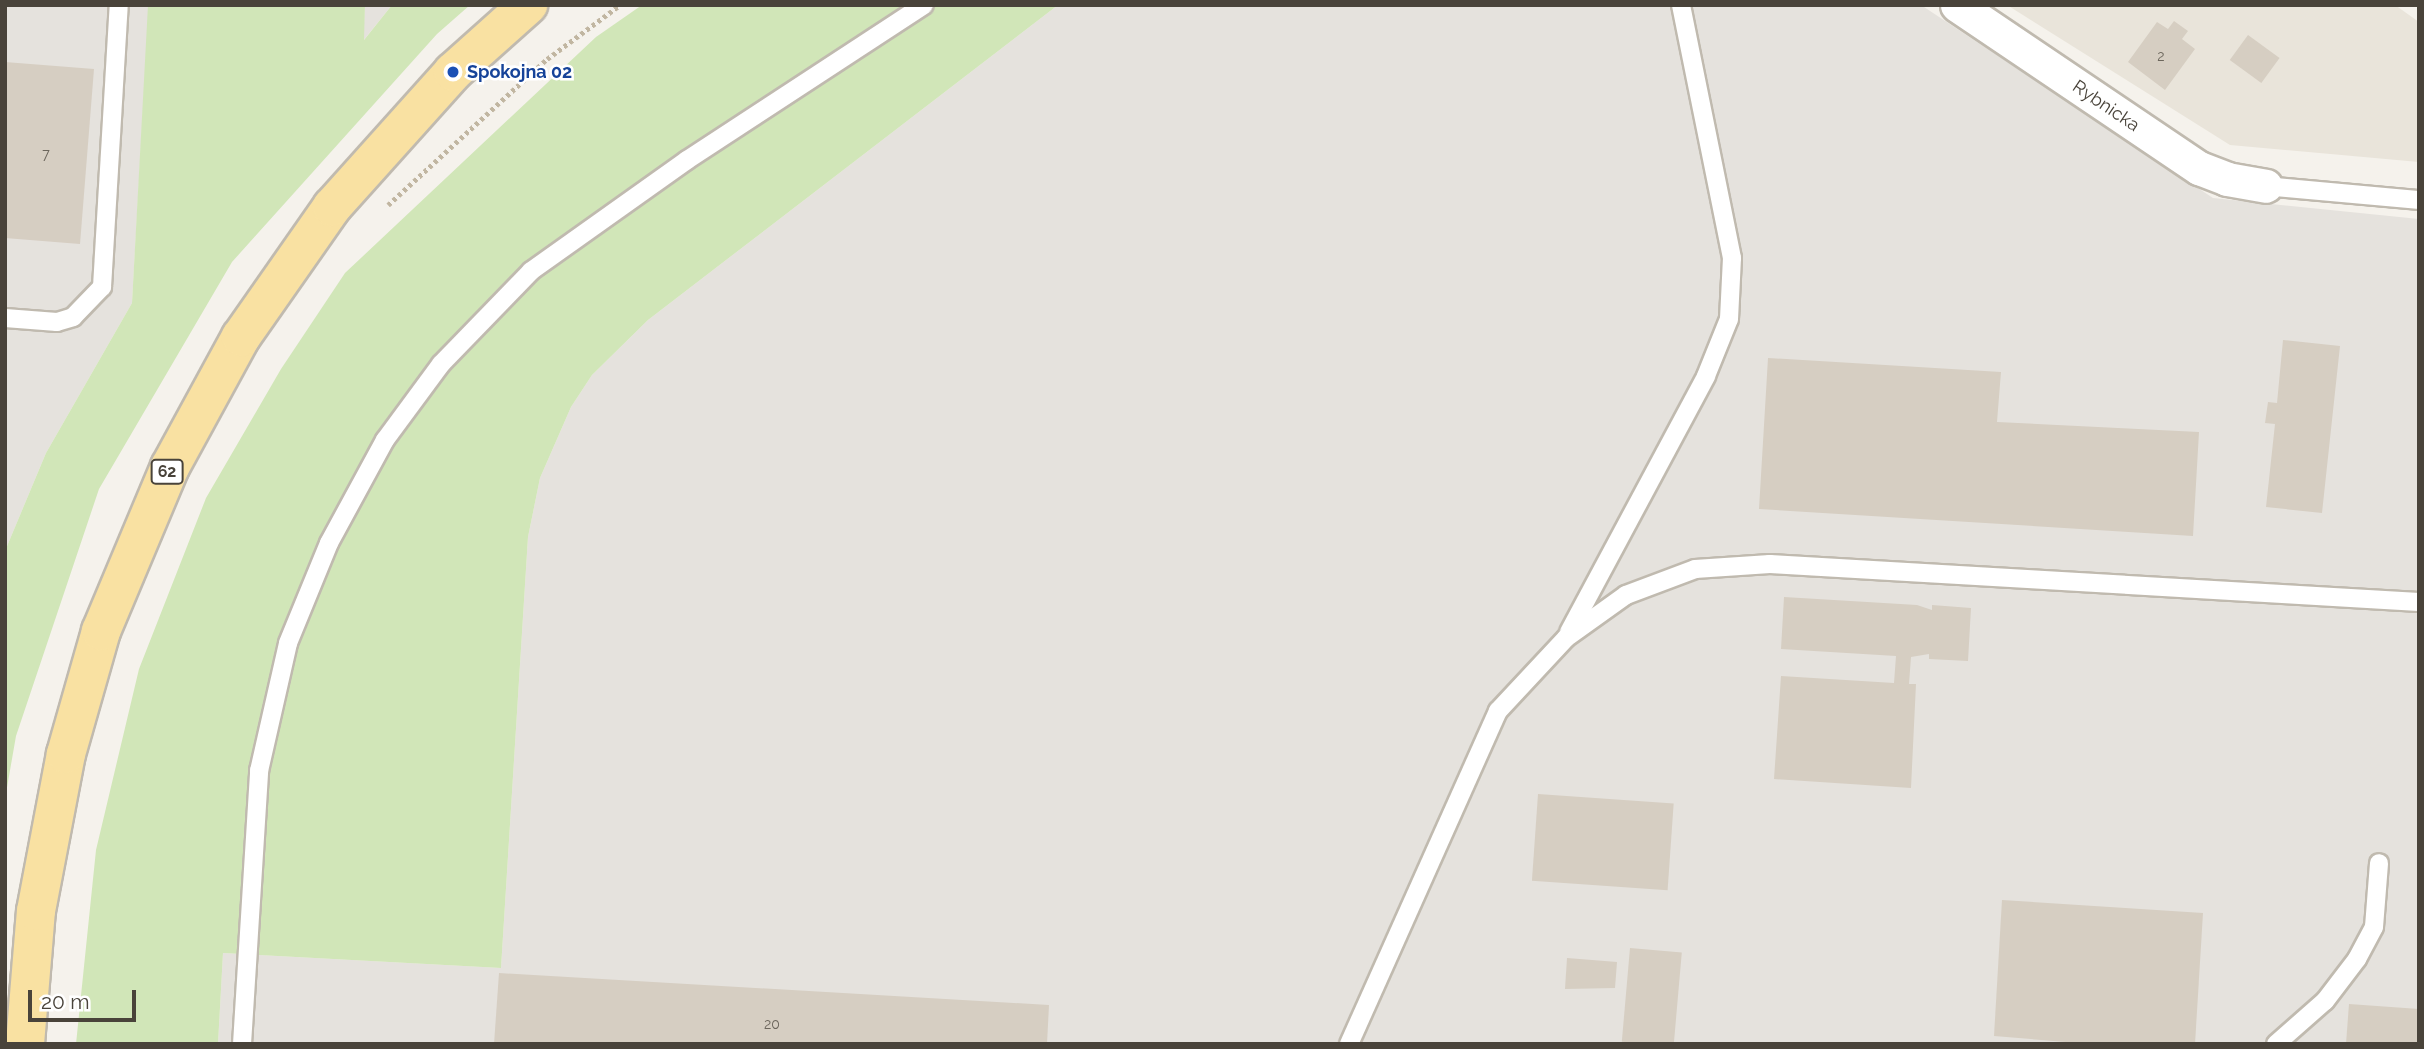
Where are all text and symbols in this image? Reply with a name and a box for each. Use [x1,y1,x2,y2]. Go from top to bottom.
house number: 2 [2157,48,2165,64]
place label: Spokojna 02 [467,61,572,83]
marker: Spokojna 02 [445,64,461,80]
street label: Rybnicka [2068,76,2144,136]
house number: 7 [42,146,50,162]
road number: 62 [150,460,184,485]
scale bar [32,976,140,1020]
text: 20 m [41,989,89,1014]
house number: 20 [764,1016,780,1032]

